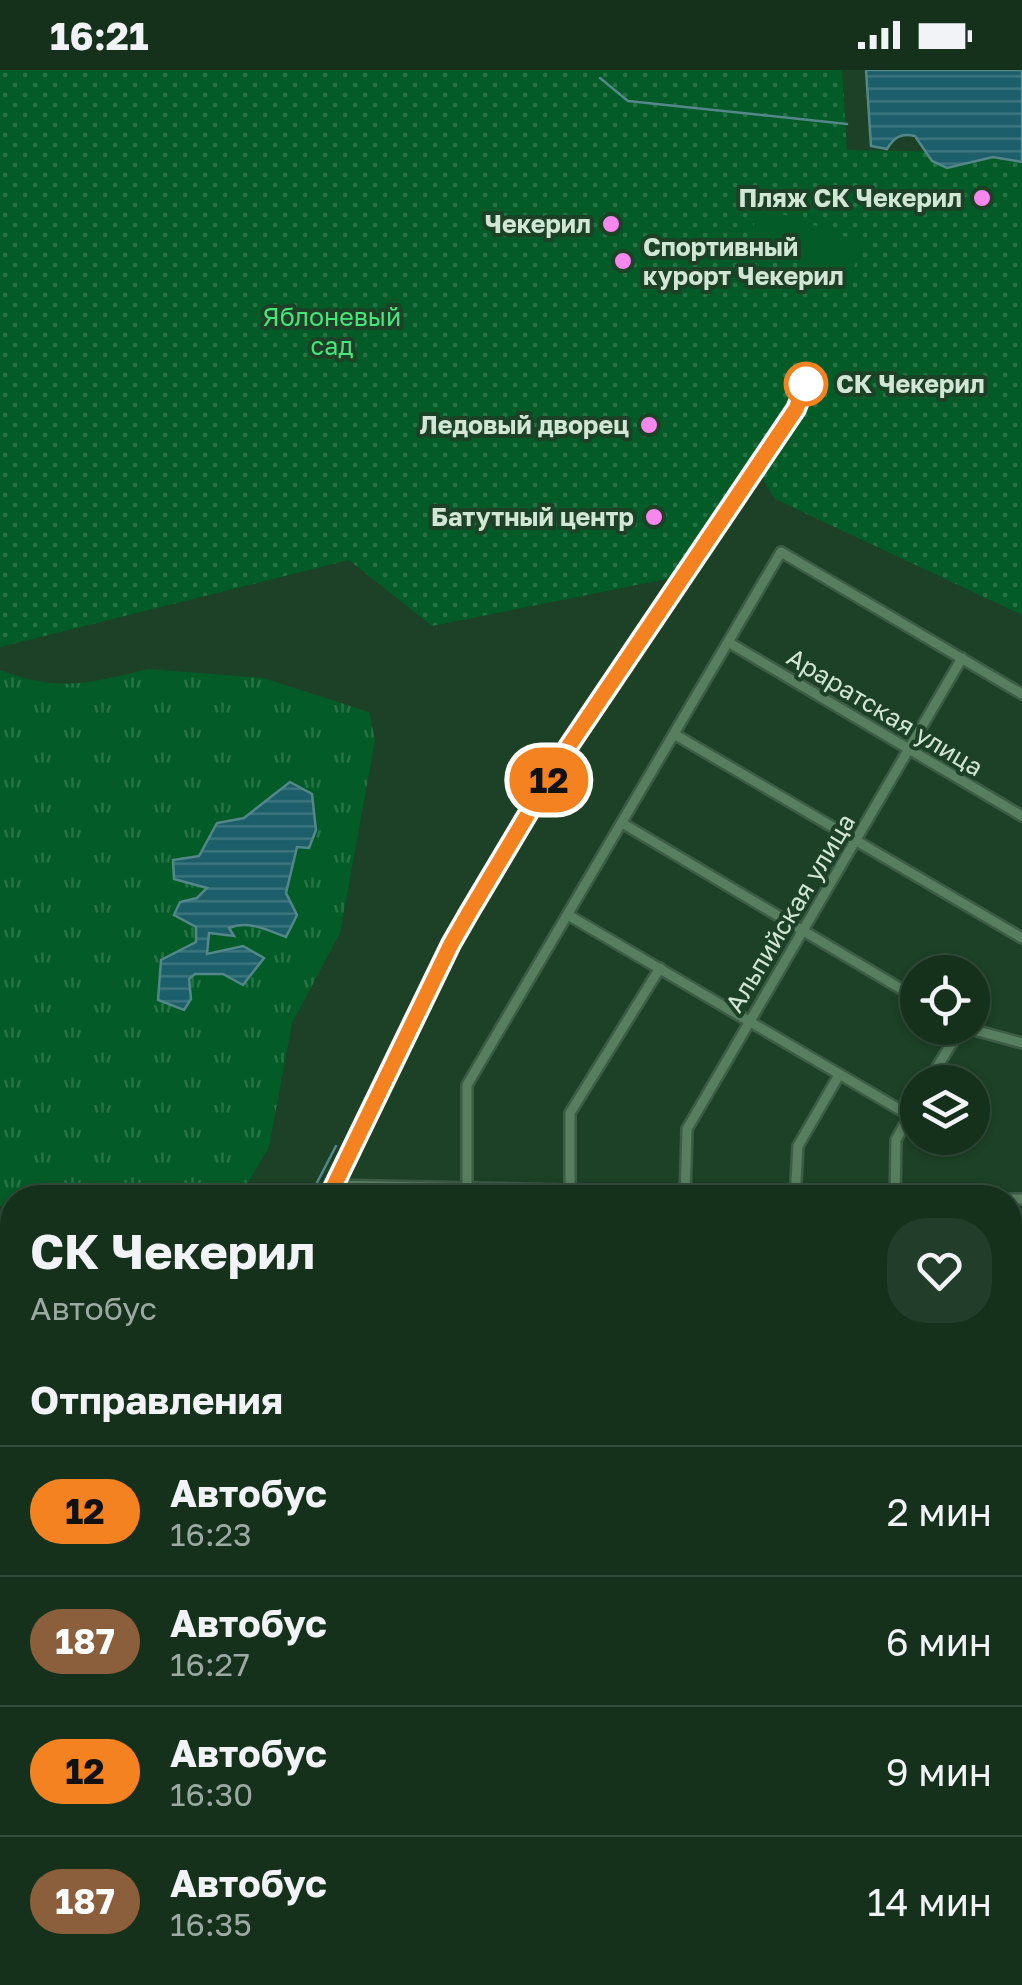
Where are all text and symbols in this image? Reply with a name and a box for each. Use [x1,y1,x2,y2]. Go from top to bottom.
text: 16:21 [50,13,149,58]
place label: Пляж СК Чекерил [738,182,962,213]
marker: Пляж СК Чекерил [971,187,993,209]
place label: Чекерил [485,208,591,239]
marker: Чекерил [600,213,622,235]
place label: Спортивный курорт Чекерил [643,231,844,291]
marker: Спортивный курорт Чекерил [612,250,634,272]
park label: Яблоневый сад [263,301,401,361]
marker: СК Чекерил [785,363,827,405]
place label: СК Чекерил [836,368,985,399]
place label: Ледовый дворец [420,409,629,440]
marker: Ледовый дворец [638,414,660,436]
place label: Батутный центр [431,501,634,532]
marker: Батутный центр [643,506,665,528]
street label: Араратская улица [782,641,989,782]
line badge: 12 [504,748,594,812]
text: 12 [529,759,569,801]
street label: Альпийская улица [718,808,861,1018]
map controls [900,955,990,1155]
button: locate [900,955,990,1045]
button: layers [900,1065,990,1155]
button: heart [887,1218,992,1323]
text: СК Чекерил [30,1222,315,1280]
text: Автобус [30,1289,157,1327]
text: Отправления [30,1377,283,1422]
text: Автобус [170,1470,327,1515]
text: 2 мин [887,1489,992,1534]
text: 12 [65,1490,105,1532]
text: 16:23 [170,1515,252,1553]
text: Автобус [170,1600,327,1645]
text: 6 мин [886,1619,992,1664]
text: 187 [55,1620,115,1662]
text: 16:27 [170,1645,250,1683]
text: Автобус [170,1730,327,1775]
text: 9 мин [886,1749,992,1794]
text: 12 [65,1750,105,1792]
text: 16:30 [170,1775,253,1813]
text: Автобус [170,1860,327,1905]
text: 14 мин [867,1879,992,1924]
text: 187 [55,1880,115,1922]
text: 16:35 [170,1905,252,1943]

